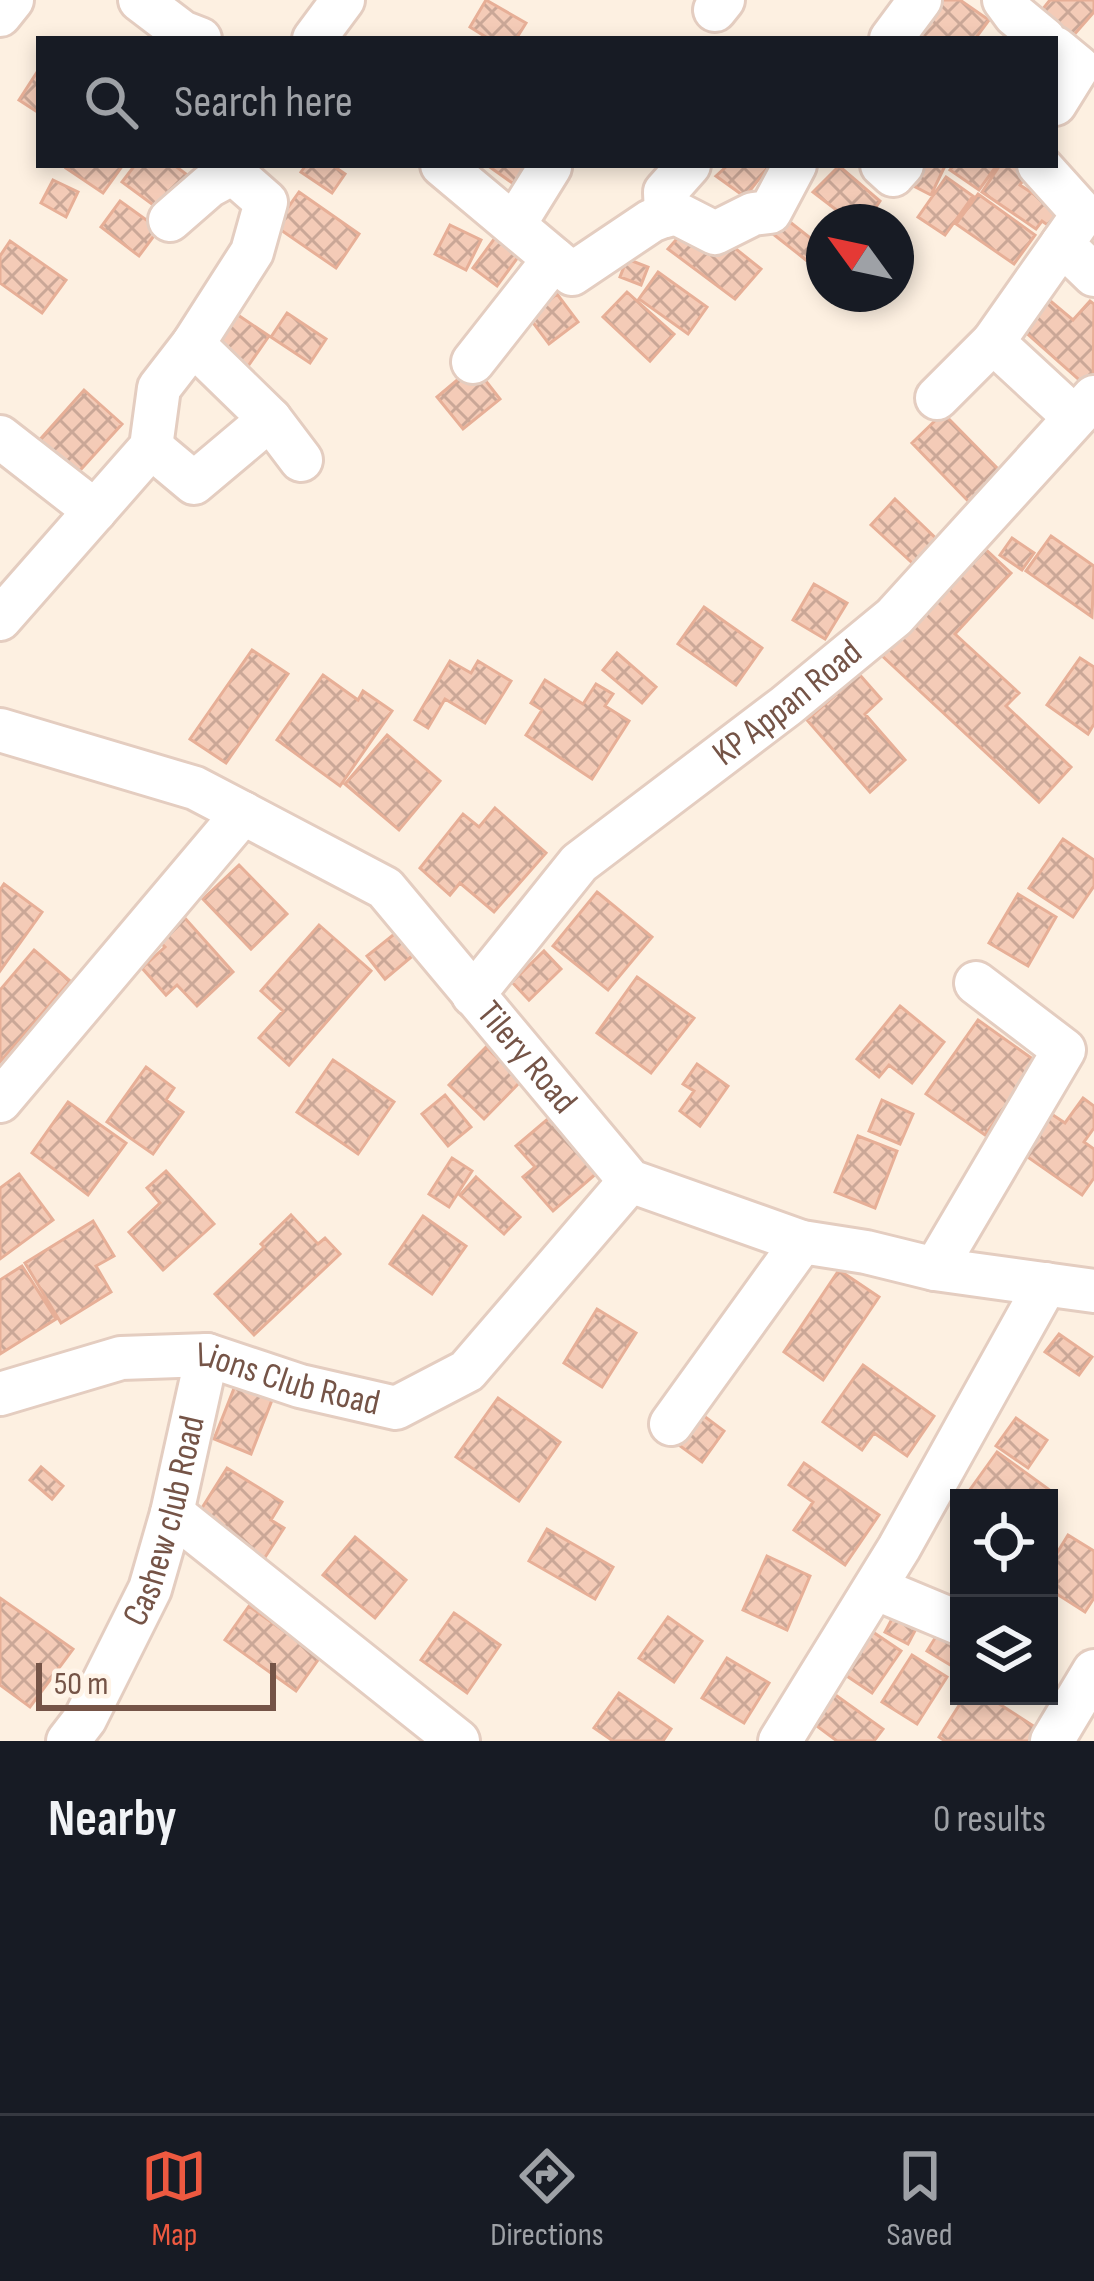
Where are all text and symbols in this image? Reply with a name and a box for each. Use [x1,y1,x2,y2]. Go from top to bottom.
search box [36,36,1058,168]
icon: search [78,69,144,135]
text: Search here [174,75,353,130]
north arrow [806,204,914,312]
street label: KP Appan Road [704,631,871,775]
street label: Tilery Road [468,993,586,1122]
street label: Lions Club Road [196,1333,384,1425]
street label: Cashew club Road [114,1412,214,1633]
map controls [950,1489,1058,1705]
button: locate [950,1489,1058,1597]
button: layers [950,1597,1058,1705]
scale bar [36,1657,276,1710]
text: 50 m [54,1664,108,1704]
text: Nearby [48,1789,177,1850]
text: 0 results [933,1796,1046,1843]
tab: Map [141,2143,207,2255]
tab: Directions [490,2143,604,2255]
tab: Saved [886,2143,953,2255]

